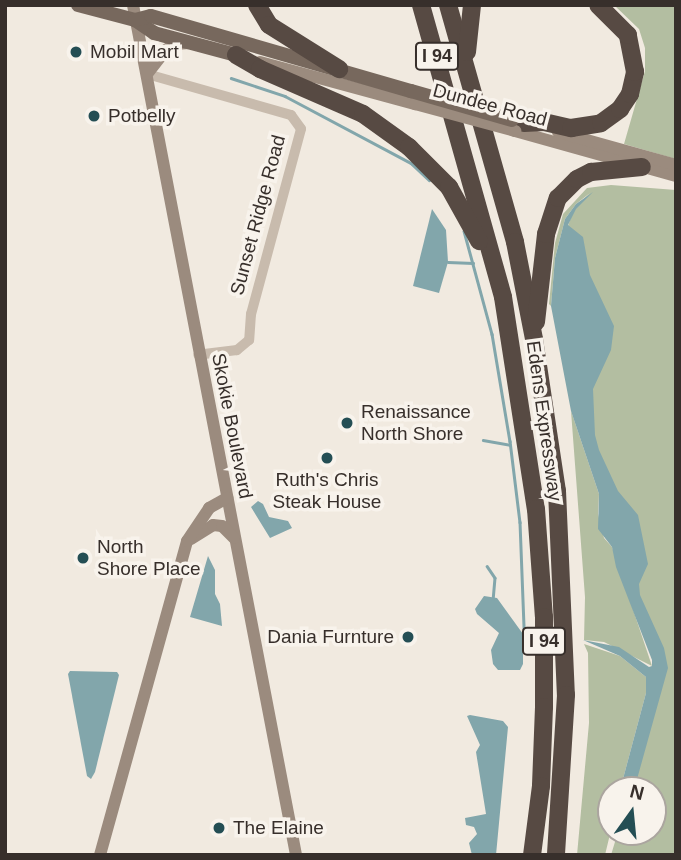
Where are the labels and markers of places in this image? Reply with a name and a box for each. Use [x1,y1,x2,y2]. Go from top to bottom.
place label: Mobil Mart [90,41,179,63]
marker: Mobil Mart [68,44,84,60]
place label: Potbelly [108,105,176,127]
marker: Potbelly [86,108,102,124]
place label: Renaissance North Shore [361,401,471,445]
marker: Renaissance North Shore [339,415,355,431]
marker: Ruth's Chris Steak House [319,450,335,466]
place label: Ruth's Chris Steak House [273,469,381,513]
place label: North Shore Place [97,536,201,580]
marker: North Shore Place [75,550,91,566]
place label: Dania Furnture [267,626,394,648]
marker: Dania Furnture [400,629,416,645]
place label: The Elaine [233,817,324,839]
marker: The Elaine [211,820,227,836]

